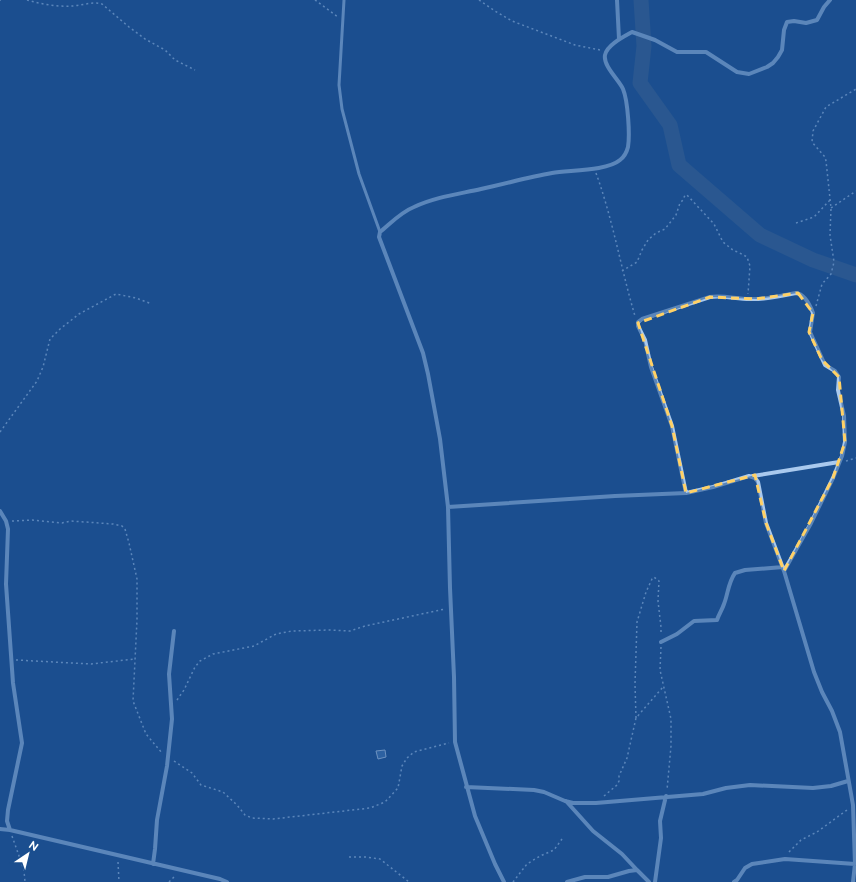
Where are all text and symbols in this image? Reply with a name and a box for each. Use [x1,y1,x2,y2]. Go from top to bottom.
north arrow [8,834,48,874]
text: N [26,838,41,854]

